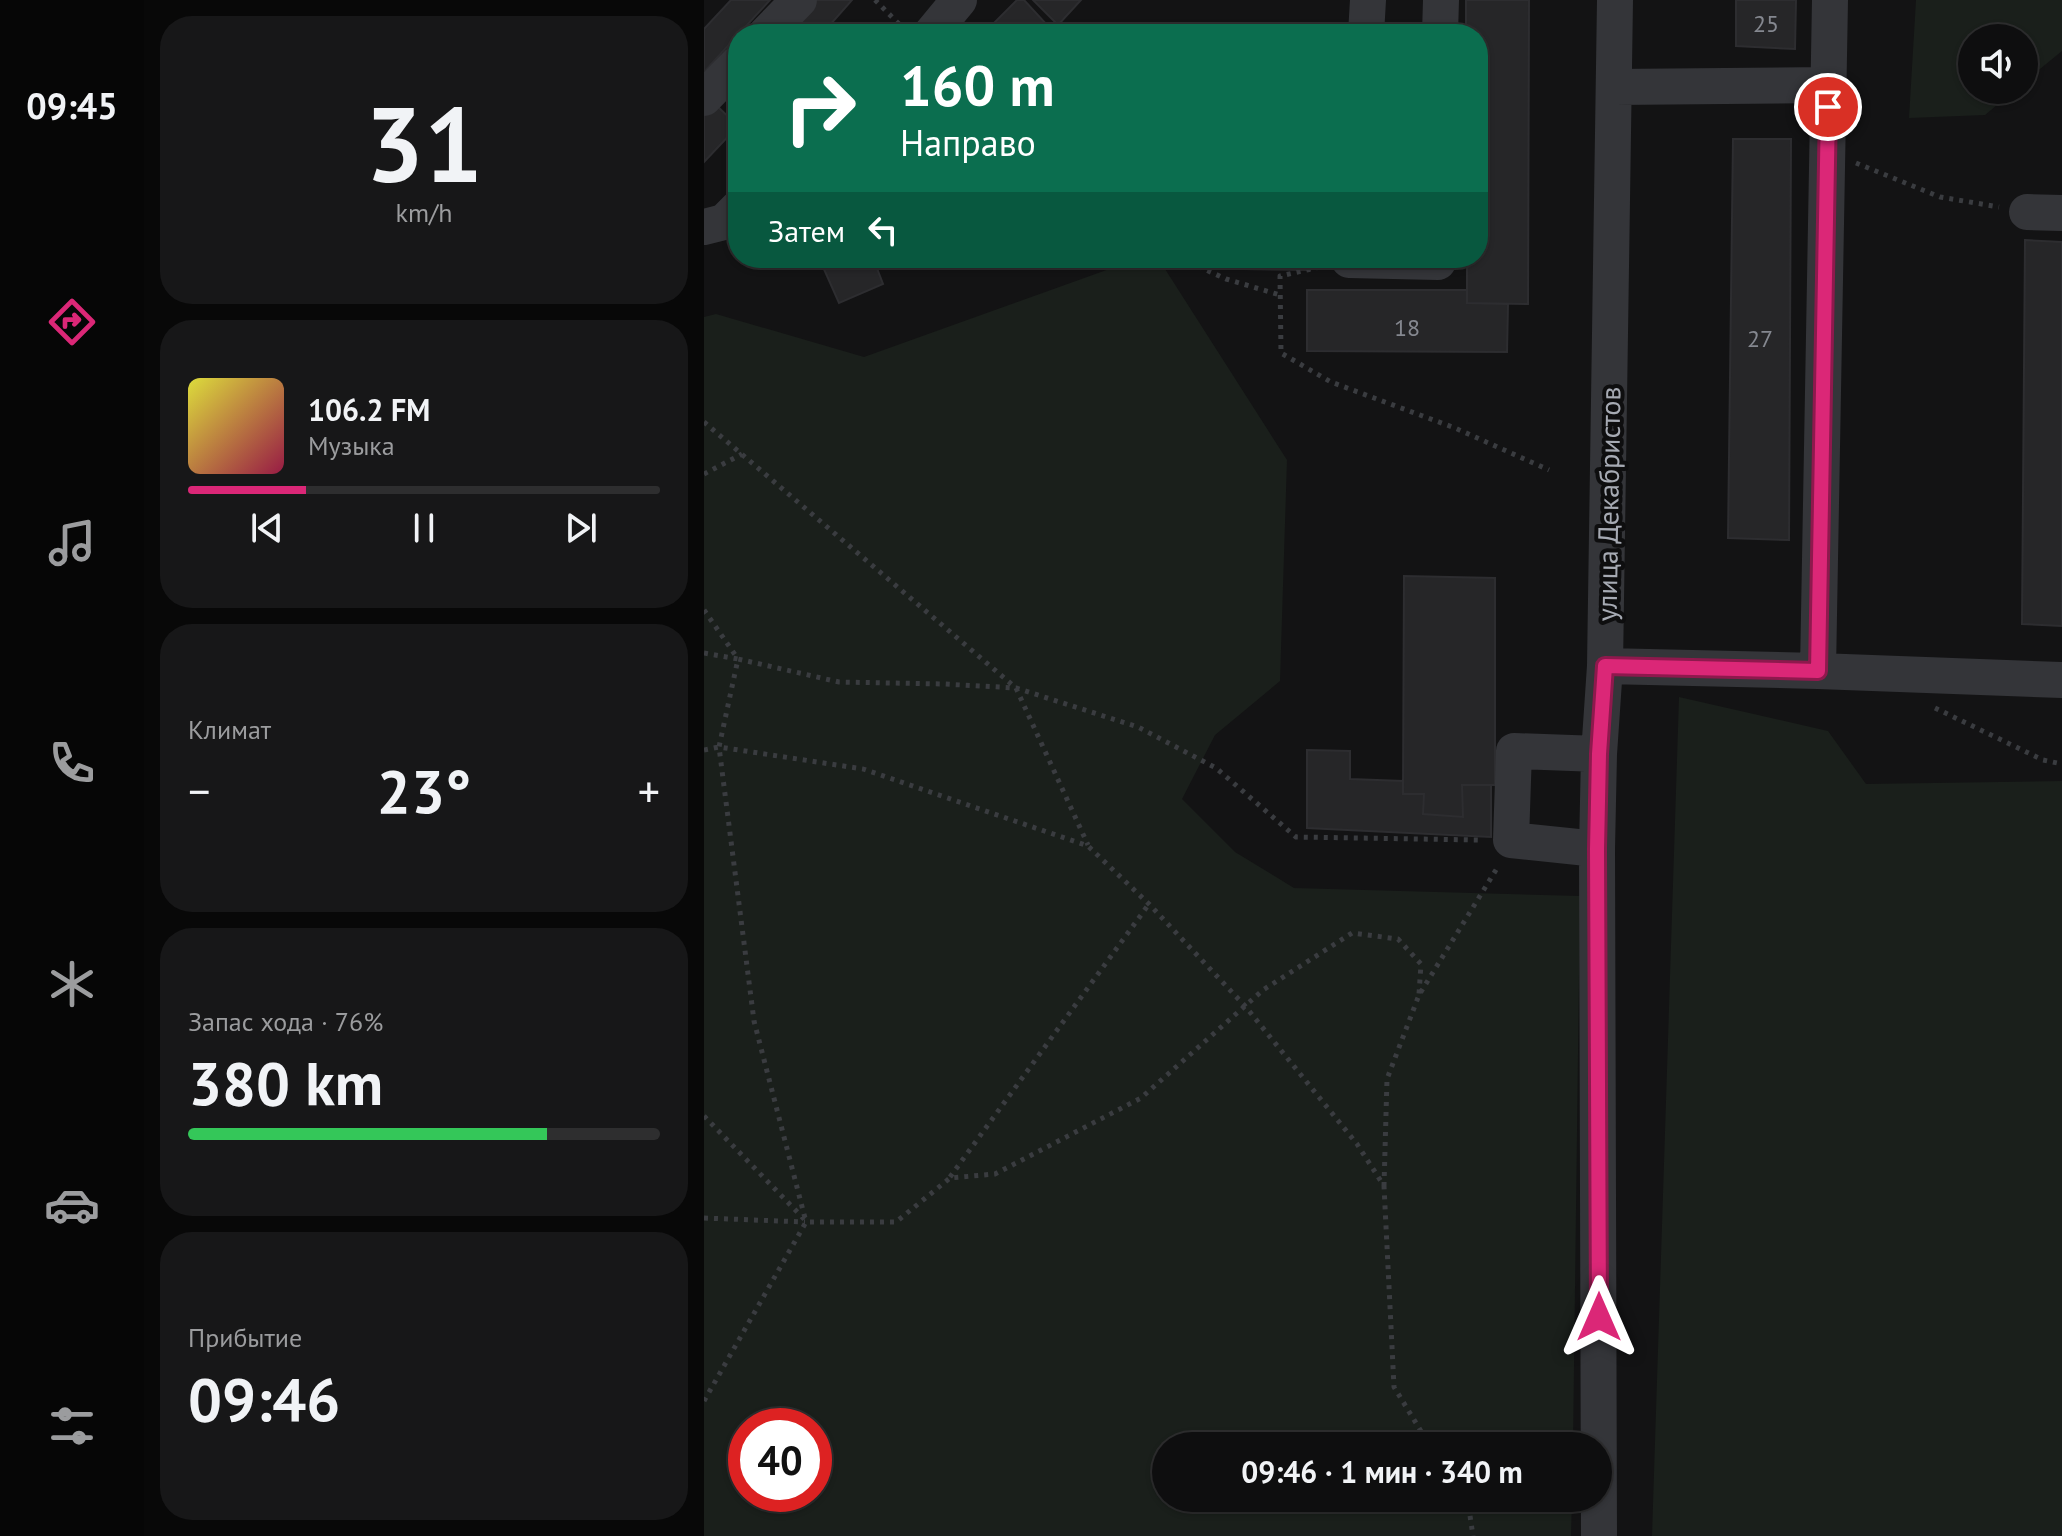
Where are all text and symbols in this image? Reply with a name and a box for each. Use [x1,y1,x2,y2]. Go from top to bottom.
house number: 25 [1753,8,1779,39]
map controls [1958,24,2038,104]
button: sound [1958,24,2038,104]
text: 160 m [900,49,1055,121]
icon: right [768,56,872,160]
pin [1794,73,1862,141]
text: 31 [365,76,483,211]
text: 09:45 [26,82,118,129]
icon: arrive [1806,85,1850,129]
text: Направо [900,119,1036,166]
text: km/h [396,196,453,229]
icon: left [861,208,905,252]
text: Затем [768,211,845,250]
icon: directions [44,294,100,350]
house number: 18 [1394,312,1420,343]
house number: 27 [1747,323,1773,354]
street label: улица Декабристов [1587,386,1629,622]
text: 106.2 FM [308,390,430,429]
text: Музыка [308,429,395,462]
icon: previous [245,506,289,550]
icon: pause [402,506,446,550]
icon: next [559,506,603,550]
icon: music [44,515,100,571]
text: Климат [188,713,271,746]
icon: phone [44,735,100,791]
text: 23° [377,752,471,830]
text: − [188,762,210,819]
text: + [638,762,660,819]
icon: climate [44,956,100,1012]
text: Запас хода · 76% [188,1005,383,1038]
text: 380 km [188,1044,383,1122]
icon: car [44,1177,100,1233]
position arrow [1557,1275,1641,1359]
text: Прибытие [188,1321,302,1354]
text: 09:46 [188,1360,340,1438]
icon: filters [44,1398,100,1454]
speed limit sign: 40 [728,1408,832,1512]
text: 09:46 · 1 мин · 340 m [1241,1452,1523,1491]

